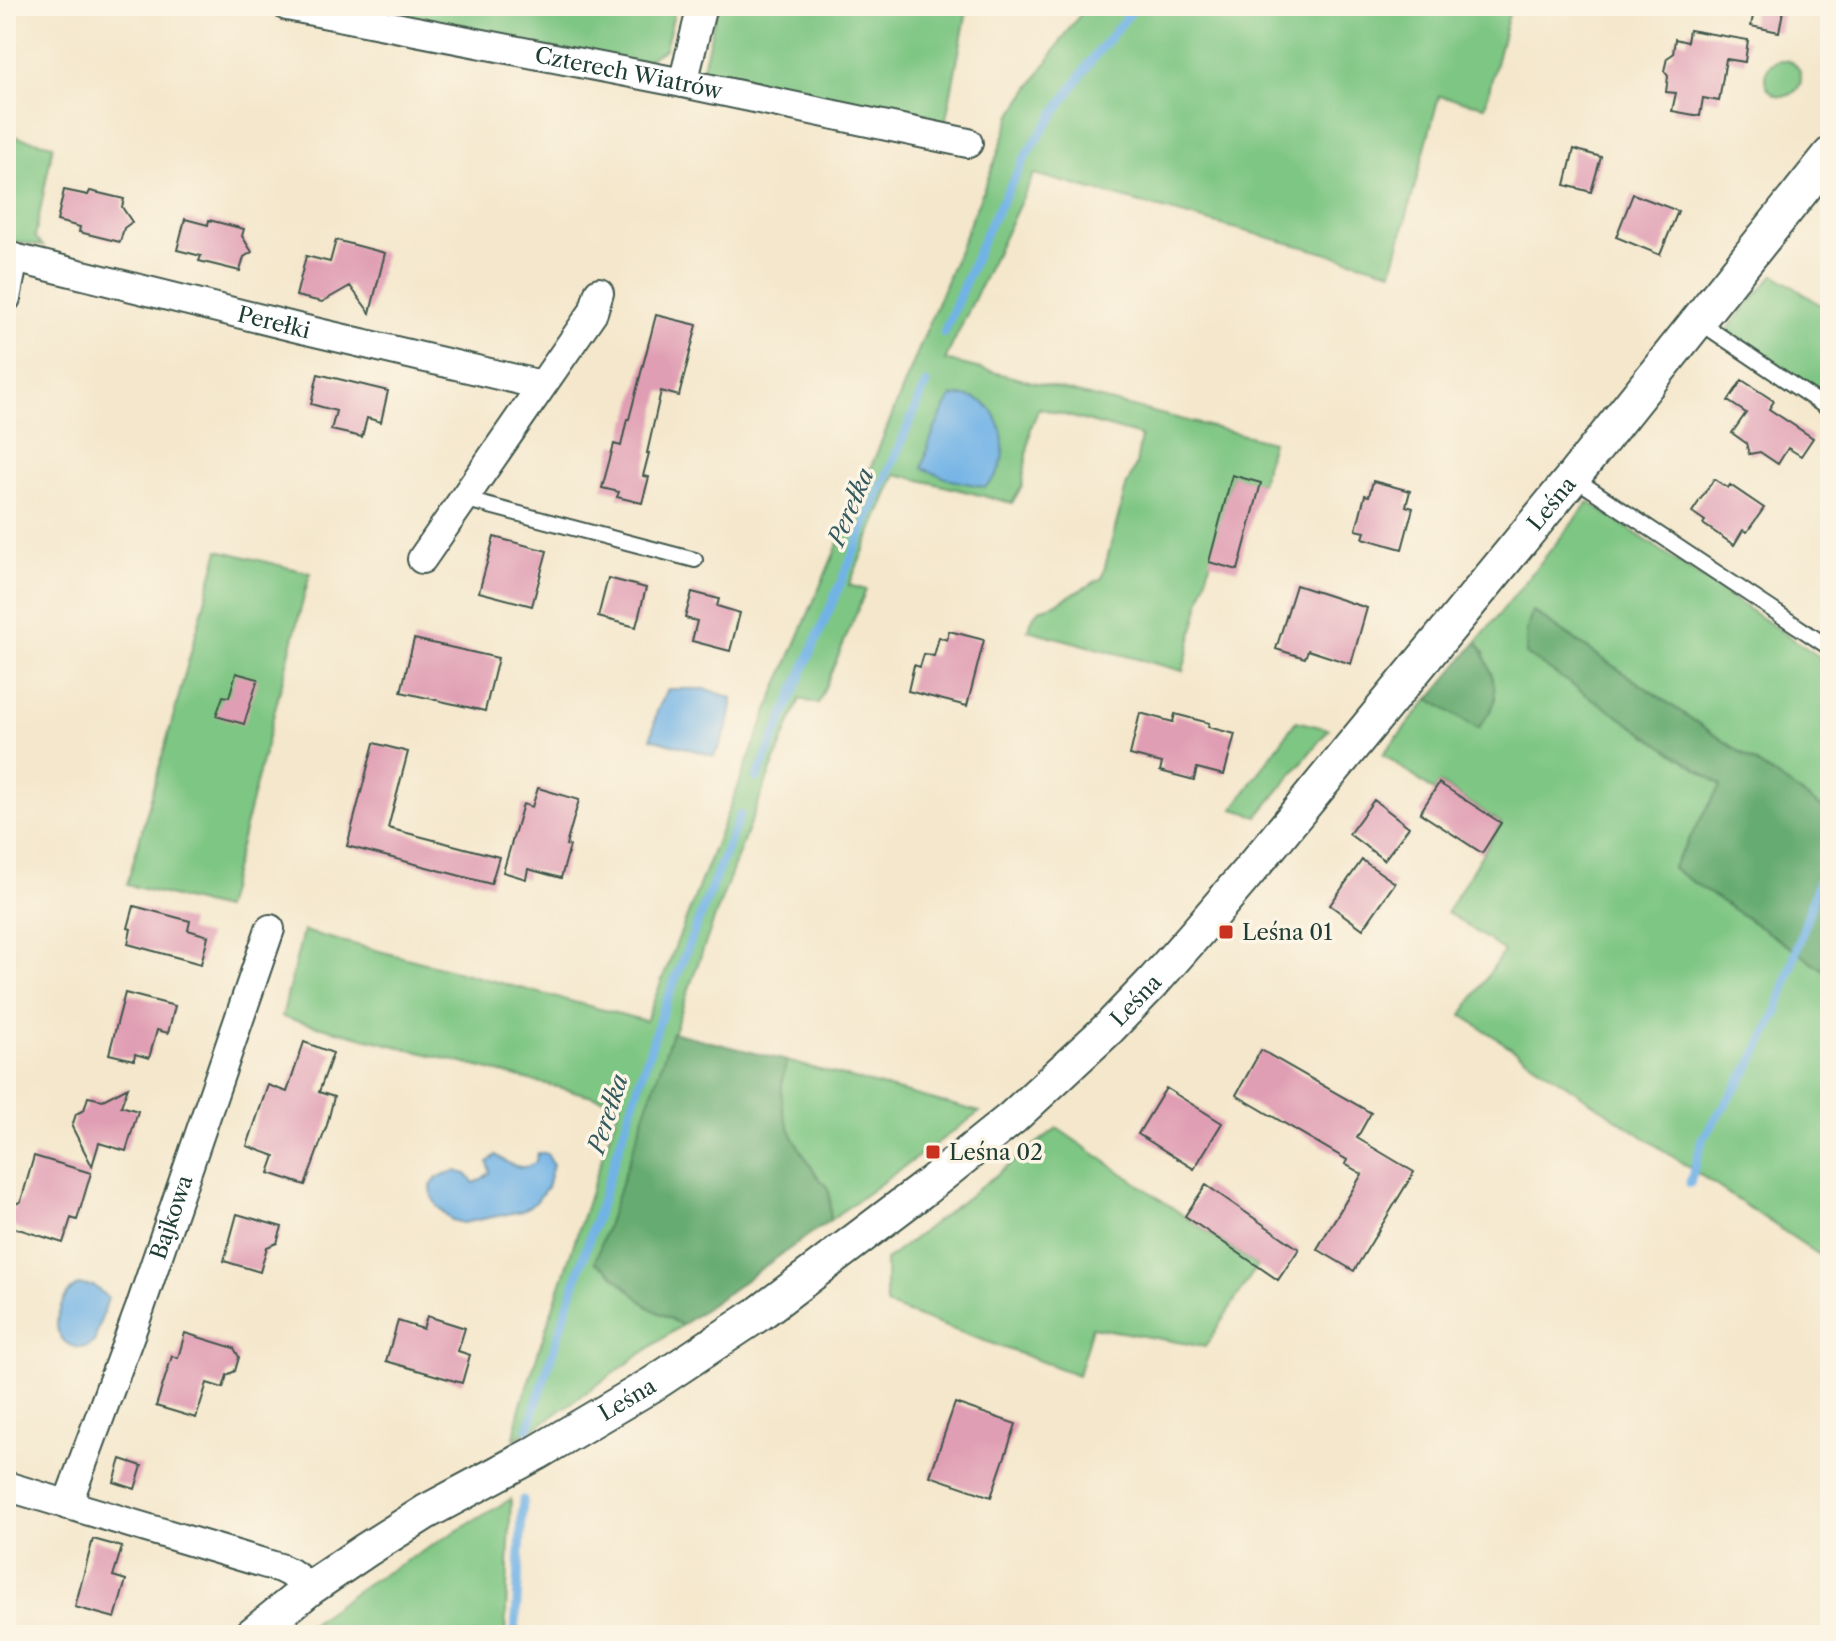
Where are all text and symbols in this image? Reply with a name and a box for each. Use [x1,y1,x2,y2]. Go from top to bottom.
street label: Czterech Wiatrów [533,41,725,105]
street label: Perełki [235,301,313,345]
water label: Perełka [820,463,880,552]
street label: Leśna [1522,471,1582,536]
place label: Leśna 01 [1242,919,1333,946]
marker: Leśna 01 [1217,923,1235,941]
street label: Leśna [1105,969,1167,1032]
water label: Perełka [580,1070,634,1159]
place label: Leśna 02 [949,1139,1043,1166]
marker: Leśna 02 [924,1143,942,1161]
street label: Bajkowa [145,1171,199,1263]
street label: Leśna [594,1372,661,1427]

